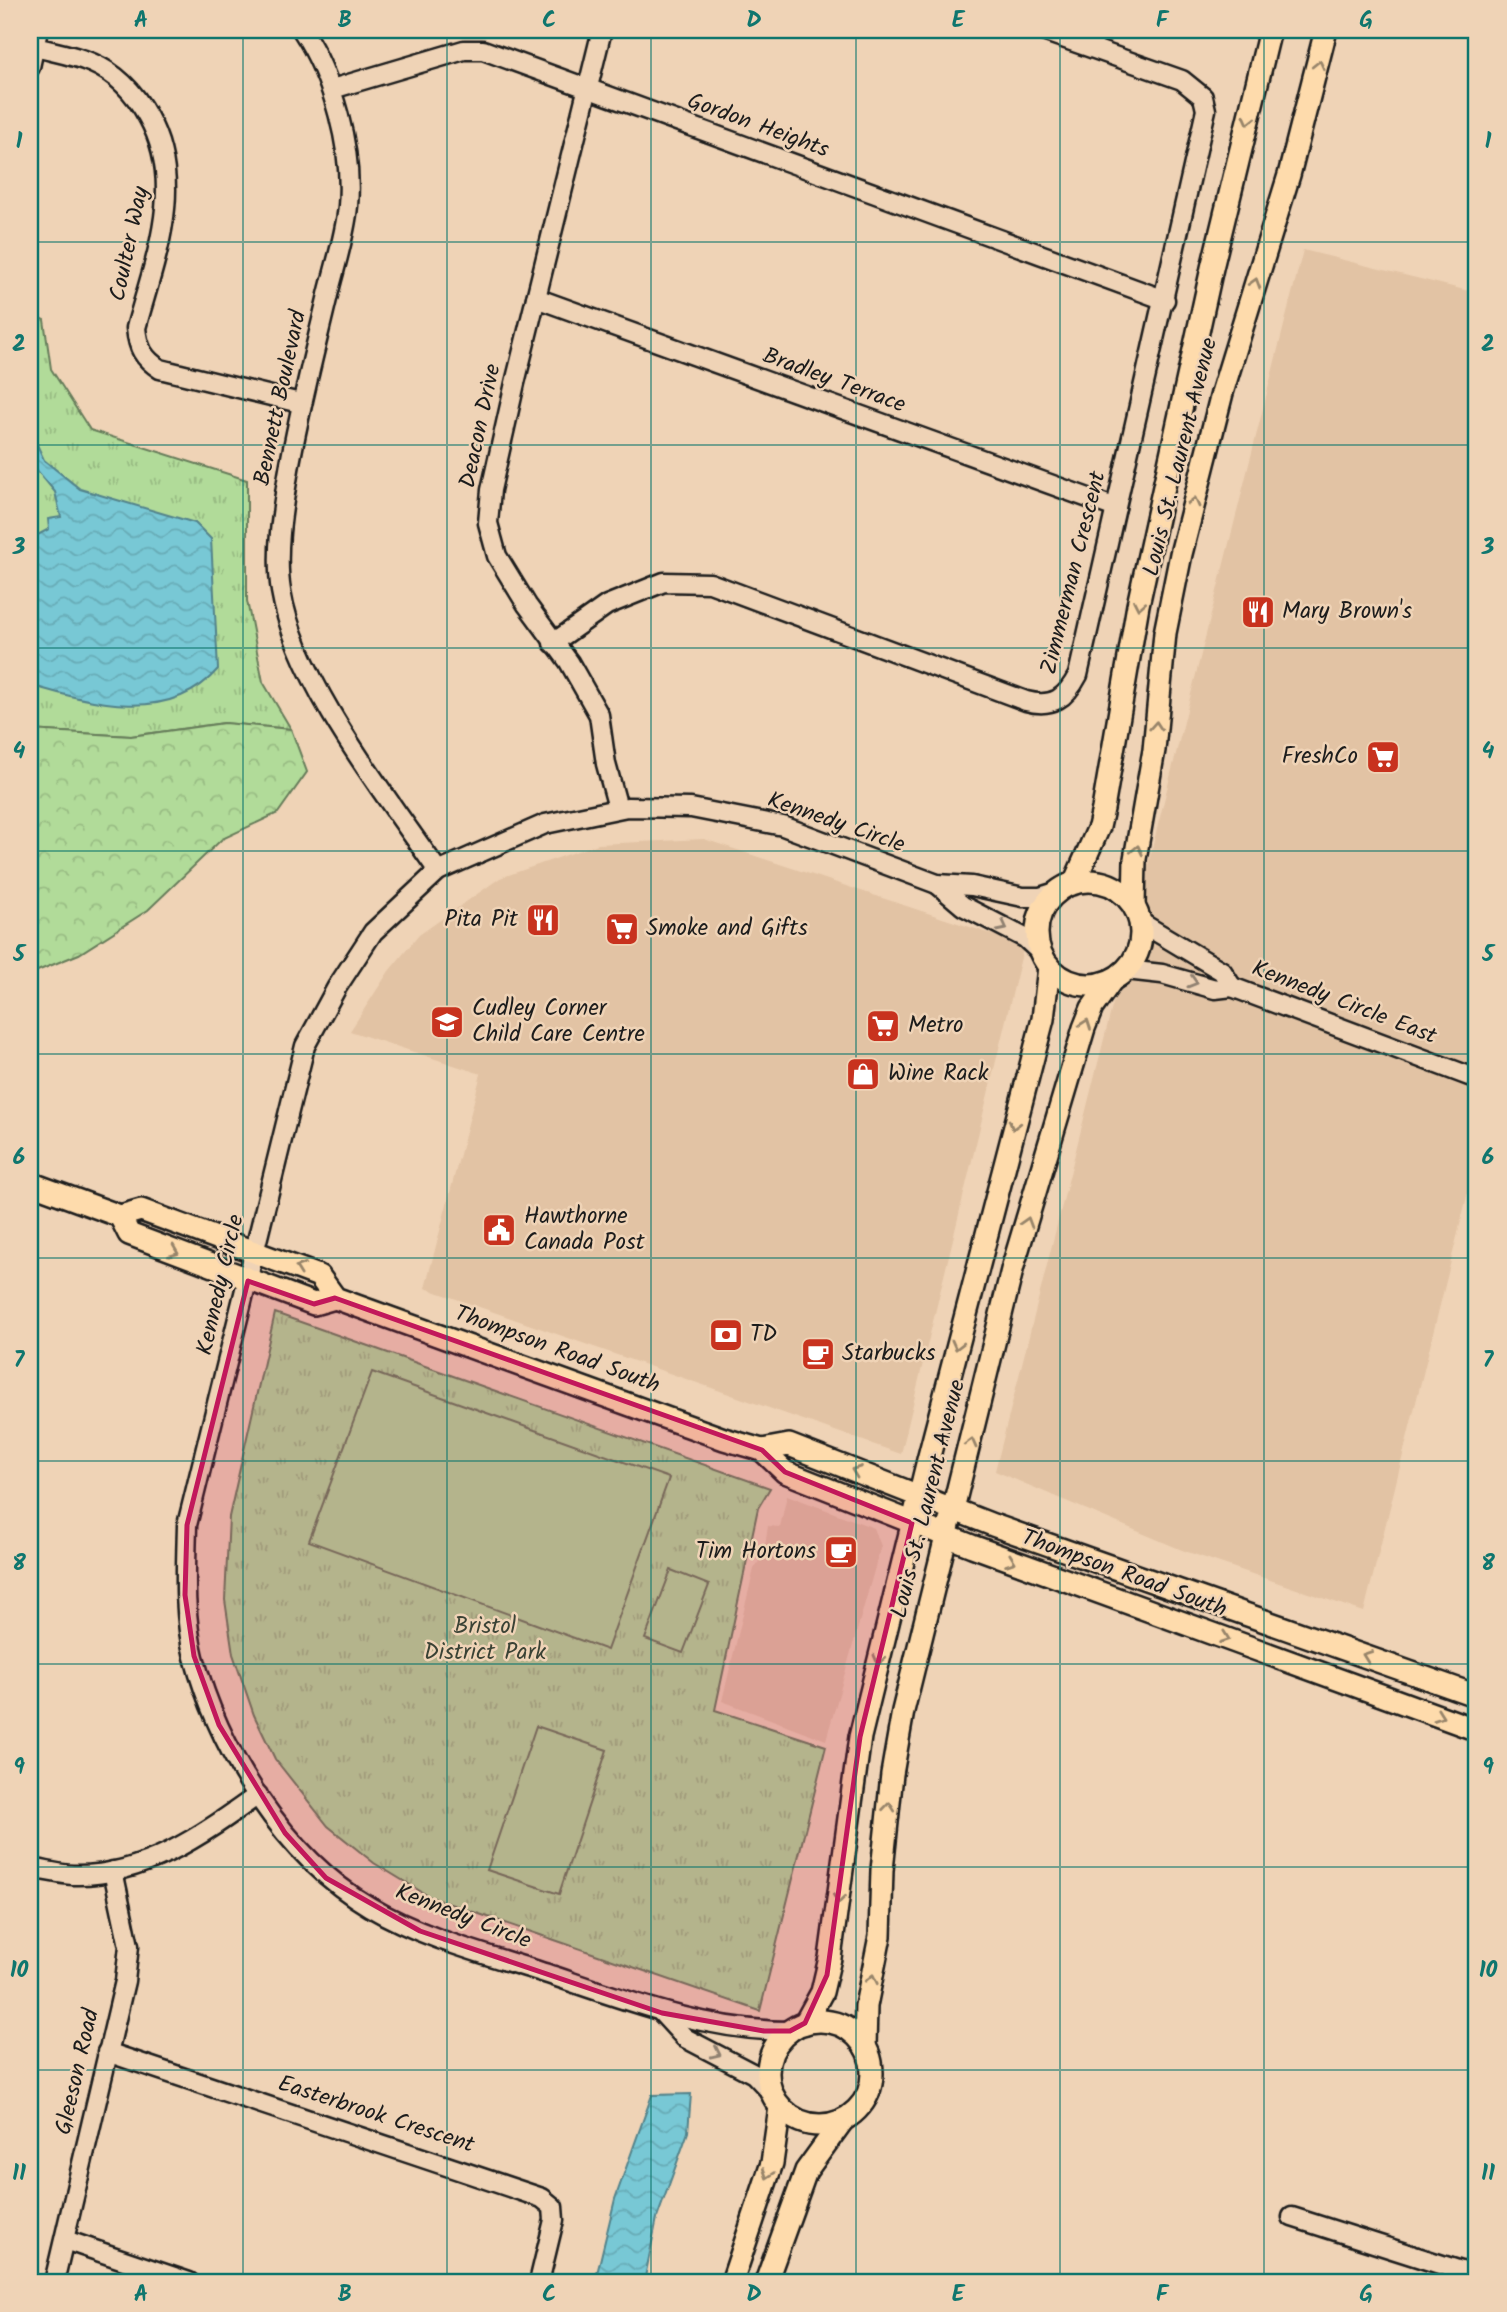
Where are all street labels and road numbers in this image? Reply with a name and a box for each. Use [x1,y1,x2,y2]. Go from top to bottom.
street label: Gordon Heights [682,84,834,168]
street label: Coulter Way [100,183,160,305]
street label: Bennett Boulevard [245,306,317,489]
street label: Louis St. Laurent Avenue [1134,334,1228,580]
street label: Bradley Terrace [757,338,911,424]
street label: Deacon Drive [450,361,512,491]
street label: Zimmerman Crescent [1031,467,1117,678]
street label: Kennedy Circle [762,783,910,863]
street label: Kennedy Circle East [1246,951,1443,1055]
street label: Kennedy Circle [187,1211,255,1359]
street label: Thompson Road South [449,1296,665,1404]
street label: Louis St. Laurent Avenue [882,1376,976,1622]
street label: Thompson Road South [1016,1520,1232,1628]
street label: Kennedy Circle [390,1875,536,1959]
street label: Gleeson Road [46,2005,110,2139]
street label: Easterbrook Crescent [273,2066,480,2164]

